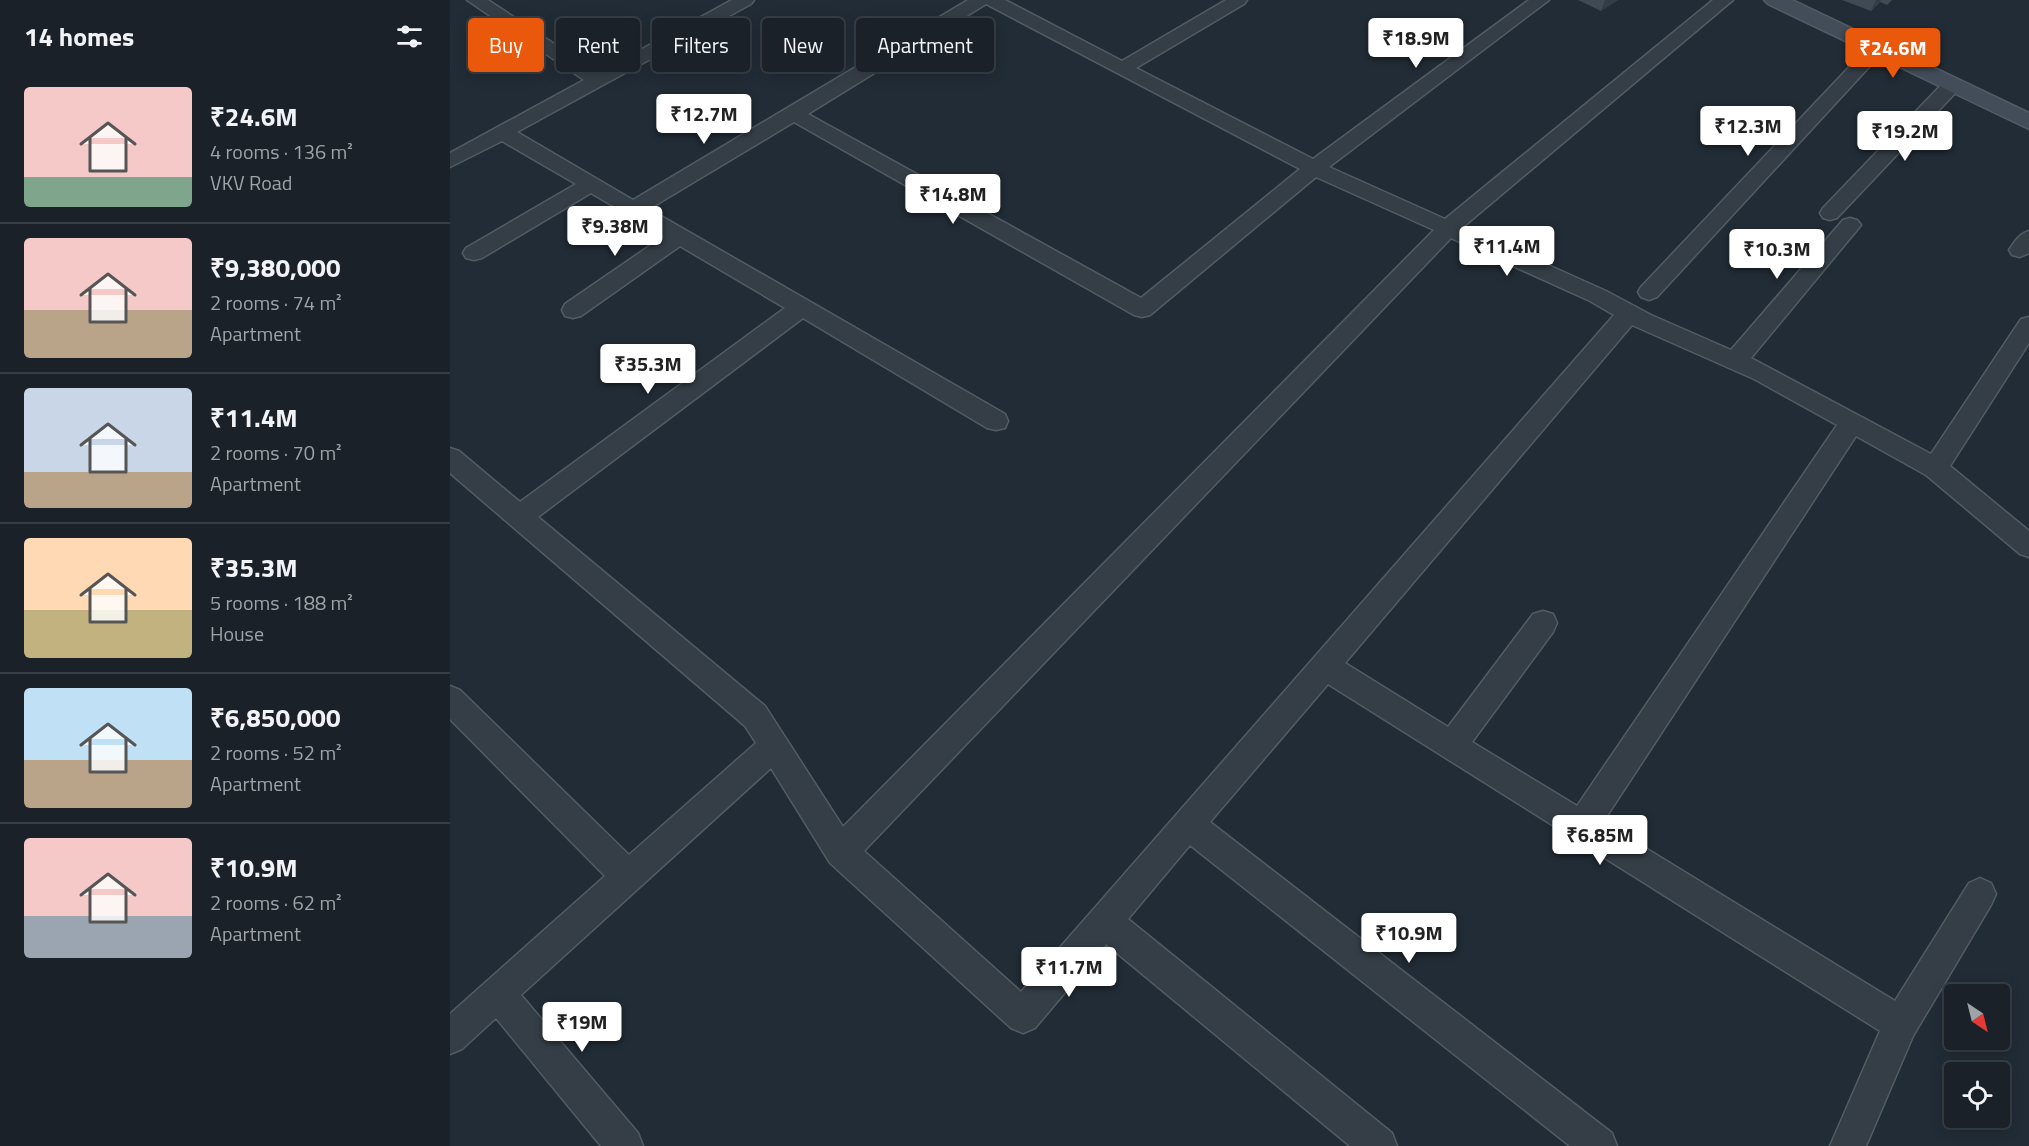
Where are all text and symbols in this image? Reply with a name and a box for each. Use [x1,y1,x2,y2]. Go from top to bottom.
text: 14 homes [24,17,134,56]
chip: Buy [468,18,544,72]
chip: Rent [556,18,640,72]
chip: Filters [652,18,750,72]
chip: New [762,18,844,72]
chip: Apartment [856,18,994,72]
pin: ₹18.9M [1367,18,1465,69]
icon: filters [393,20,426,53]
text: ₹18.9M [1382,22,1450,53]
pin: ₹24.6M [1844,28,1942,79]
text: ₹24.6M [1859,32,1927,63]
pin: ₹12.7M [655,94,753,145]
text: ₹24.6M [210,97,298,136]
text: ₹12.7M [670,98,738,129]
pin: ₹12.3M [1699,106,1797,157]
text: ₹12.3M [1714,110,1782,141]
icon: home [72,111,144,183]
pin: ₹19.2M [1856,111,1954,162]
text: ₹19.2M [1871,115,1939,146]
text: 4 rooms · 136 m² [210,136,353,167]
text: VKV Road [210,167,292,198]
pin: ₹14.8M [904,174,1002,225]
text: ₹14.8M [919,178,987,209]
pin: ₹9.38M [566,206,664,257]
text: ₹9.38M [581,210,649,241]
pin: ₹11.4M [1458,226,1556,277]
pin: ₹10.3M [1728,229,1826,280]
text: ₹11.4M [1473,230,1541,261]
text: ₹10.3M [1743,233,1811,264]
text: ₹9,380,000 [210,248,340,287]
icon: home [72,262,144,334]
text: 2 rooms · 74 m² [210,287,342,318]
text: Apartment [210,318,301,349]
pin: ₹35.3M [599,344,697,395]
text: ₹35.3M [614,348,682,379]
text: ₹11.4M [210,398,298,437]
icon: home [72,412,144,484]
text: 2 rooms · 70 m² [210,437,342,468]
text: Apartment [210,468,301,499]
text: ₹35.3M [210,548,298,587]
icon: home [72,562,144,634]
text: 5 rooms · 188 m² [210,587,353,618]
text: House [210,618,264,649]
text: ₹6,850,000 [210,698,340,737]
icon: home [72,712,144,784]
text: 2 rooms · 52 m² [210,737,342,768]
text: Apartment [210,768,301,799]
pin: ₹6.85M [1551,815,1649,866]
text: ₹6.85M [1566,819,1634,850]
text: ₹10.9M [210,848,298,887]
icon: home [72,862,144,934]
text: 2 rooms · 62 m² [210,887,342,918]
pin: ₹10.9M [1360,913,1458,964]
text: ₹10.9M [1375,917,1443,948]
text: Apartment [210,918,301,949]
pin: ₹11.7M [1020,947,1118,998]
text: ₹11.7M [1035,951,1103,982]
north arrow [1944,984,2010,1050]
map controls [1944,984,2010,1128]
pin: ₹19M [546,1002,618,1053]
text: ₹19M [557,1006,608,1037]
button: locate [1944,1062,2010,1128]

